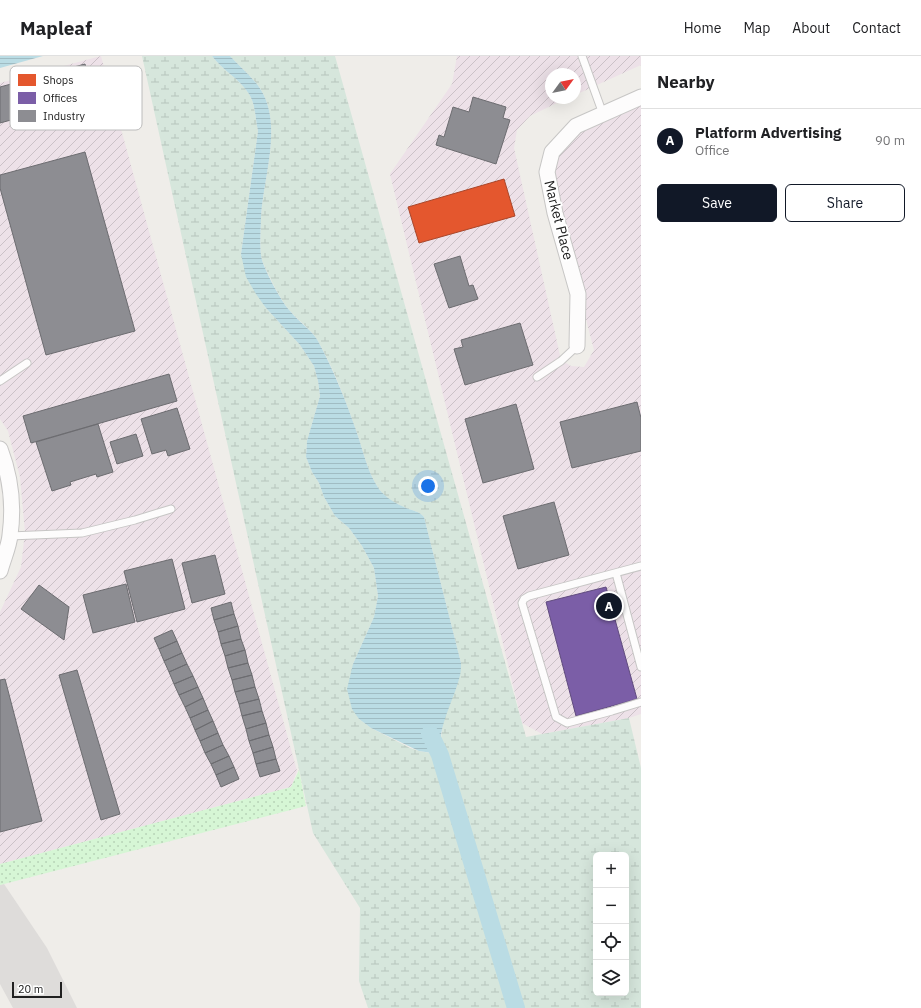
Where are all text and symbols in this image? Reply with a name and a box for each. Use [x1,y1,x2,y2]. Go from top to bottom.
text: Mapleaf [20,16,92,40]
text: Home [684,19,721,37]
text: Map [743,19,770,37]
text: About [792,19,830,37]
text: Contact [852,19,901,37]
legend [10,66,142,130]
north arrow [545,68,581,104]
text: Nearby [657,71,715,93]
text: Shops [43,73,74,87]
text: Offices [43,91,77,105]
text: Industry [43,109,86,123]
text: Platform Advertising [695,123,841,142]
text: A [666,132,674,149]
text: 90 m [875,132,905,149]
text: Office [695,142,729,159]
street label: Market Place [540,178,578,262]
button: Save [657,184,777,222]
button: Share [785,184,905,222]
your location [418,476,438,496]
pin: A [596,591,622,621]
map controls [593,852,629,996]
button: + [593,852,629,888]
button: − [593,888,629,924]
button: locate [593,924,629,960]
button: layers [593,960,629,996]
scale bar [12,980,62,999]
text: 20 m [18,982,43,996]

